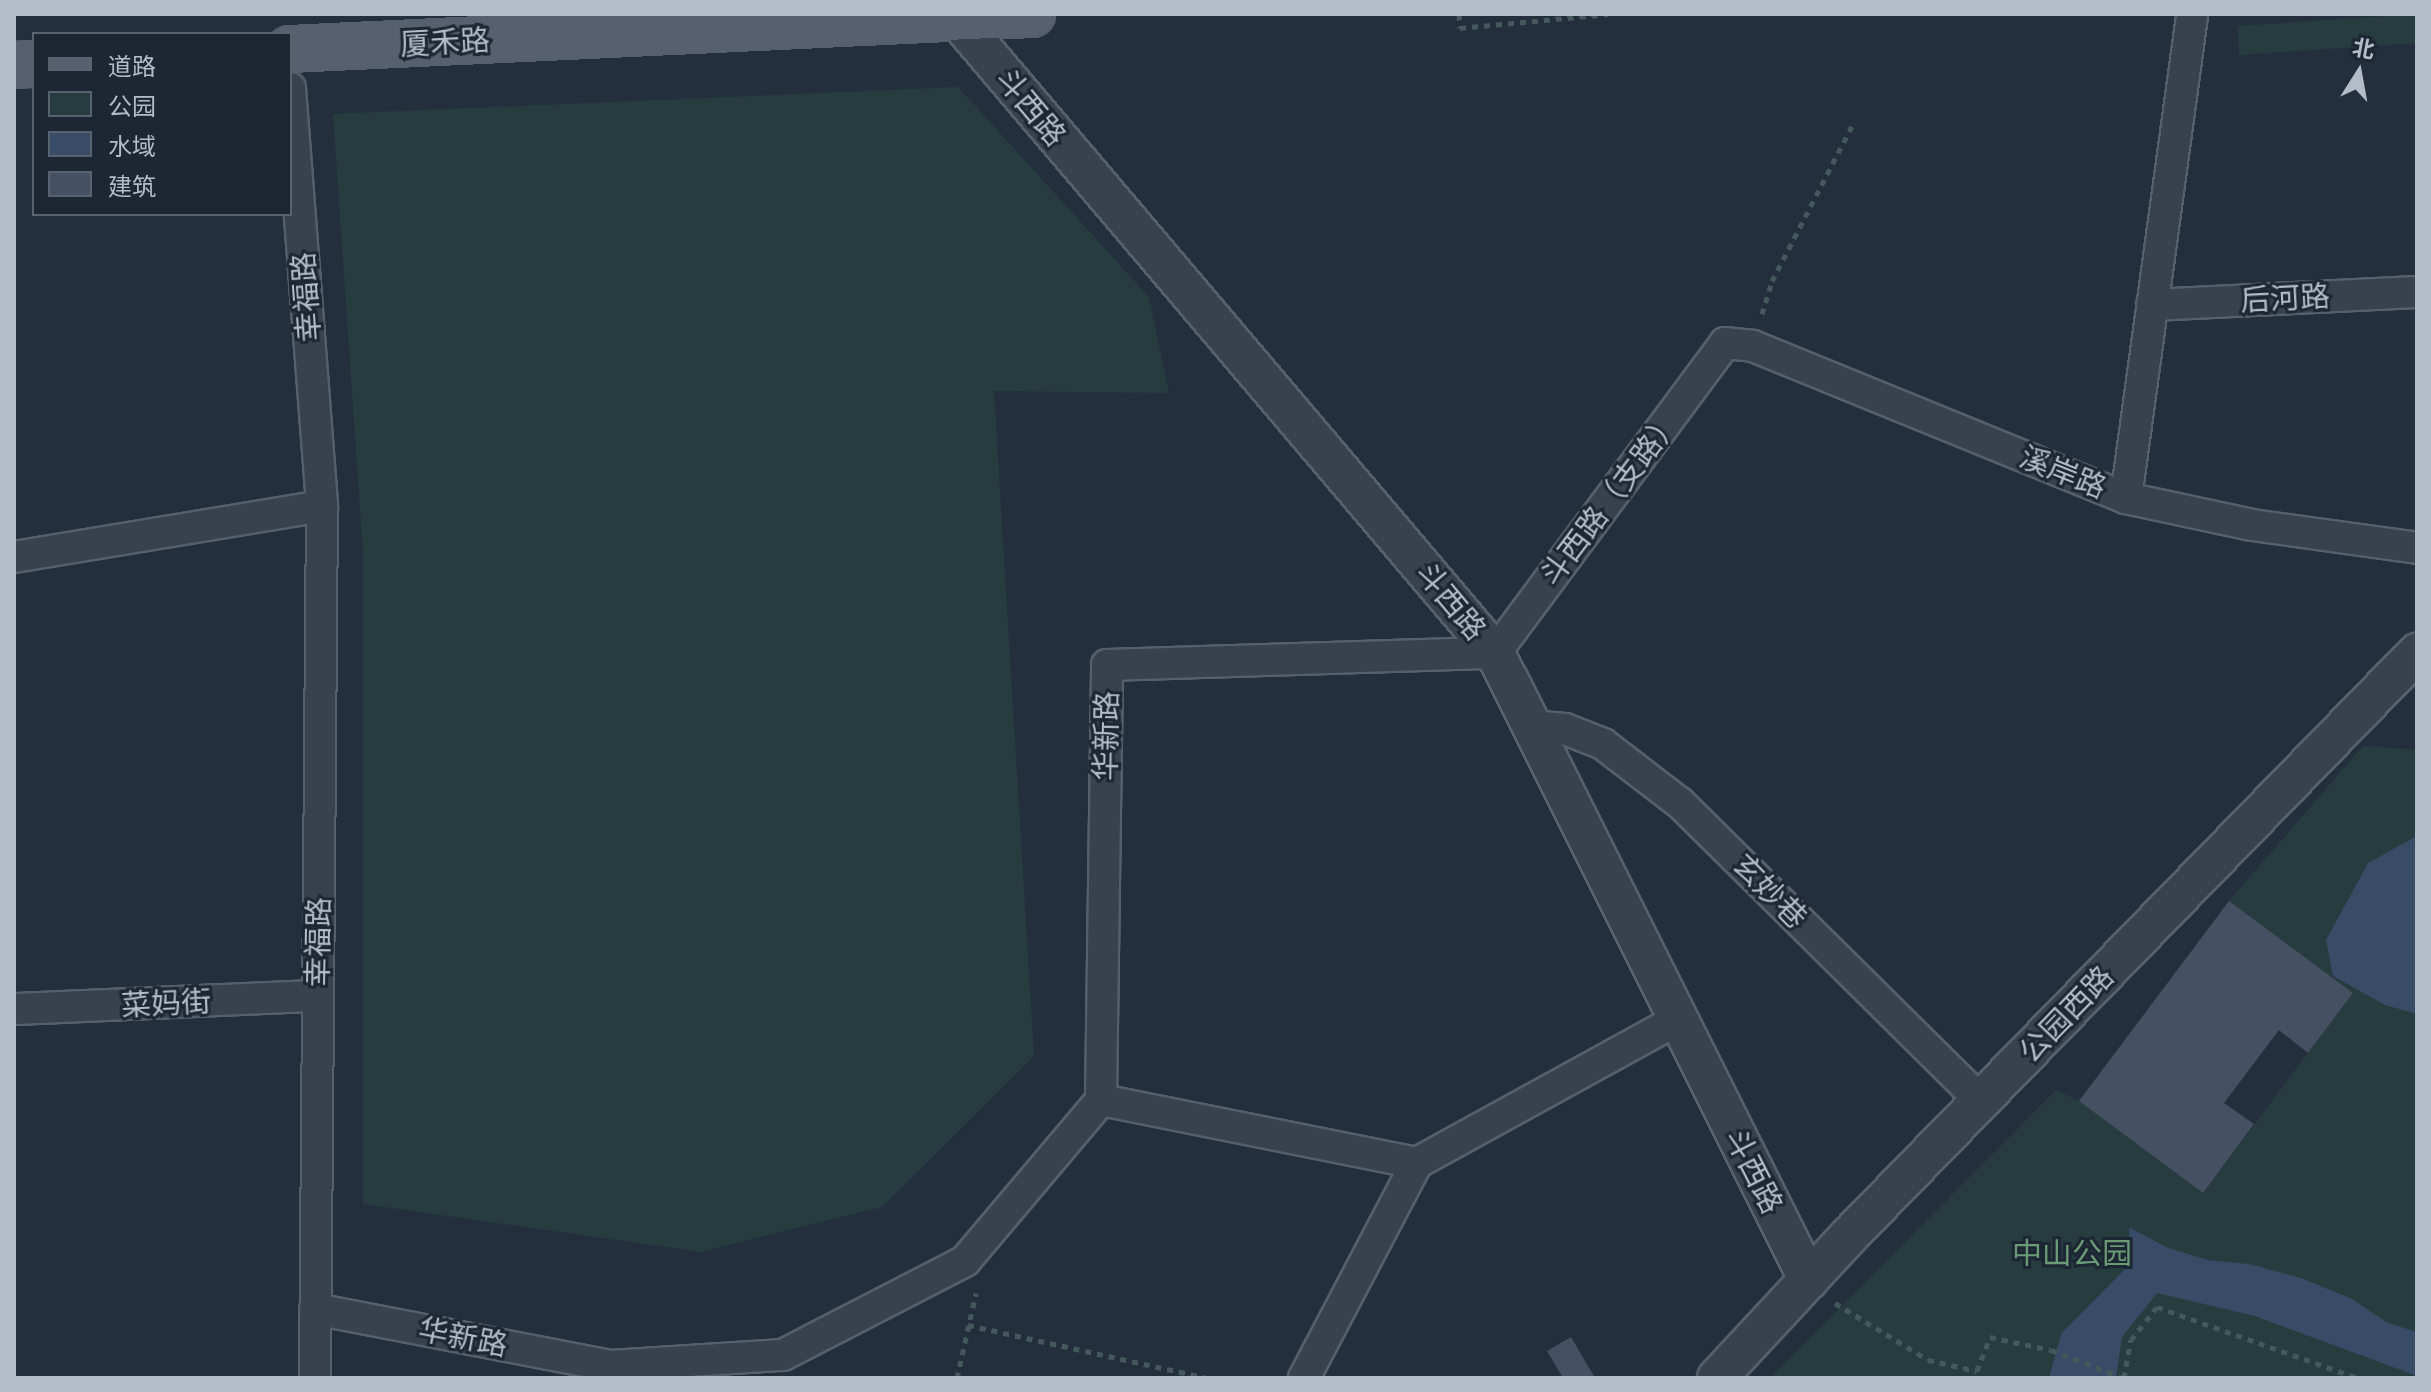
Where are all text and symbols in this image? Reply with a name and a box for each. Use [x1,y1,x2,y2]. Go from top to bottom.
street label: 厦禾路 [399,22,491,62]
legend [32,32,292,216]
north arrow [2319,32,2399,112]
text: 北 [2350,33,2377,64]
text: 道路 [108,51,156,81]
street label: 斗西路 [988,61,1074,153]
text: 公园 [108,91,156,121]
text: 水域 [108,131,156,161]
text: 建筑 [108,171,156,201]
street label: 幸福路 [285,251,327,343]
street label: 后河路 [2239,278,2331,318]
street label: 斗西路（支路） [1532,403,1688,593]
street label: 溪岸路 [2015,438,2111,506]
street label: 斗西路 [1408,555,1494,647]
street label: 华新路 [1087,691,1125,781]
street label: 玄妙巷 [1725,846,1815,936]
street label: 幸福路 [299,897,337,987]
street label: 公园西路 [2011,958,2121,1070]
street label: 菜妈街 [120,983,212,1023]
street label: 斗西路 [1718,1123,1790,1219]
park label: 中山公园 [2012,1235,2132,1271]
street label: 华新路 [415,1311,511,1363]

